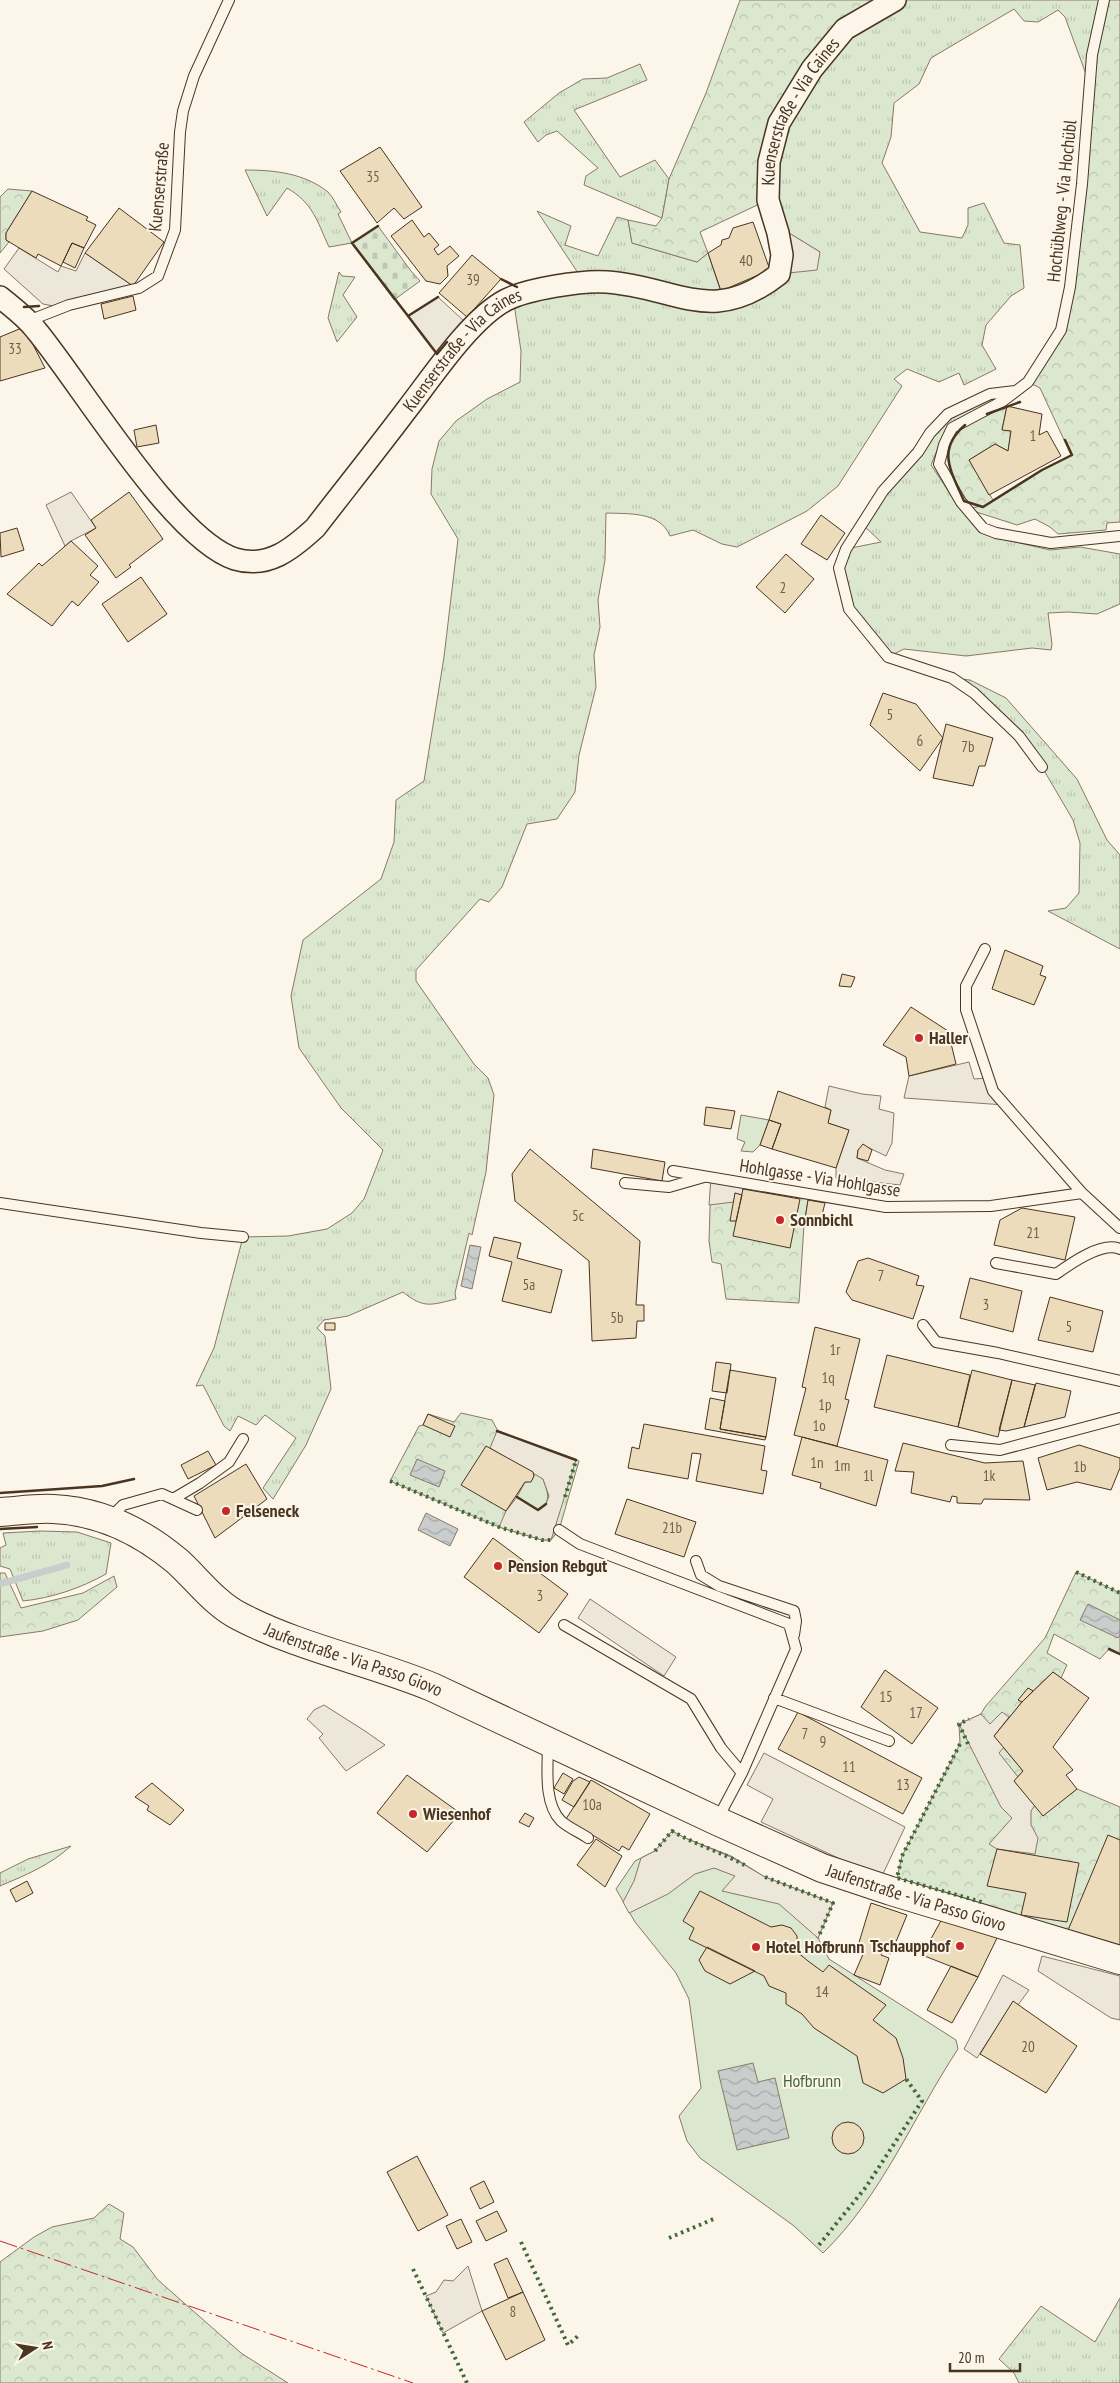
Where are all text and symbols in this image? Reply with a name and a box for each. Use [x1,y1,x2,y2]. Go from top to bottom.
street label: Kuenserstraße - Via Caines [756,32,844,186]
street label: Hochüblweg - Via Hochübl [1042,118,1082,283]
street label: Kuenserstraße [143,141,174,233]
house number: 35 [366,167,380,186]
house number: 40 [739,251,753,270]
house number: 39 [466,270,480,289]
street label: Kuenserstraße - Via Caines [397,283,524,416]
house number: 33 [8,339,22,358]
house number: 1 [1030,426,1036,445]
house number: 2 [780,578,786,597]
house number: 5 [887,705,893,724]
house number: 6 [917,731,924,750]
house number: 7b [961,737,975,756]
place label: Haller [929,1026,968,1049]
marker: Haller [913,1032,925,1044]
street label: Hohlgasse - Via Hohlgasse [738,1153,902,1202]
house number: 5c [572,1206,585,1225]
place label: Sonnbichl [790,1208,853,1231]
marker: Sonnbichl [774,1214,786,1226]
house number: 21 [1026,1223,1040,1242]
house number: 7 [878,1266,884,1285]
house number: 5a [523,1275,535,1294]
house number: 3 [983,1295,989,1314]
house number: 5b [610,1308,624,1327]
house number: 5 [1066,1317,1072,1336]
house number: 1r [830,1340,841,1359]
house number: 1q [821,1368,835,1387]
house number: 1p [818,1395,832,1414]
house number: 1o [812,1416,826,1435]
house number: 1n [810,1453,824,1472]
house number: 1m [834,1456,850,1475]
house number: 1b [1073,1457,1087,1476]
house number: 1l [863,1466,874,1485]
house number: 1k [983,1466,995,1485]
place label: Felseneck [236,1499,300,1522]
marker: Felseneck [220,1505,232,1517]
house number: 21b [662,1518,682,1537]
place label: Pension Rebgut [508,1554,608,1577]
marker: Pension Rebgut [492,1560,504,1572]
house number: 3 [537,1586,543,1605]
street label: Jaufenstraße - Via Passo Giovo [260,1617,447,1701]
house number: 15 [879,1687,893,1706]
house number: 17 [909,1703,923,1722]
house number: 7 [802,1724,808,1743]
house number: 9 [820,1732,826,1751]
house number: 11 [842,1757,856,1776]
house number: 13 [896,1775,910,1794]
house number: 10a [582,1795,602,1814]
place label: Wiesenhof [422,1802,492,1825]
marker: Wiesenhof [407,1808,419,1820]
street label: Jaufenstraße - Via Passo Giovo [823,1858,1009,1936]
place label: Tschaupphof [870,1934,951,1957]
place label: Hotel Hofbrunn [766,1935,864,1958]
marker: Tschaupphof [954,1940,966,1952]
marker: Hotel Hofbrunn [750,1941,762,1953]
house number: 14 [815,1982,829,2001]
house number: 20 [1021,2037,1035,2056]
park label: Hofbrunn [783,2069,841,2092]
house number: 8 [510,2302,516,2321]
north arrow [10,2323,60,2373]
text: N [38,2340,57,2351]
scale bar [950,2340,1020,2372]
text: 20 m [958,2348,984,2367]

